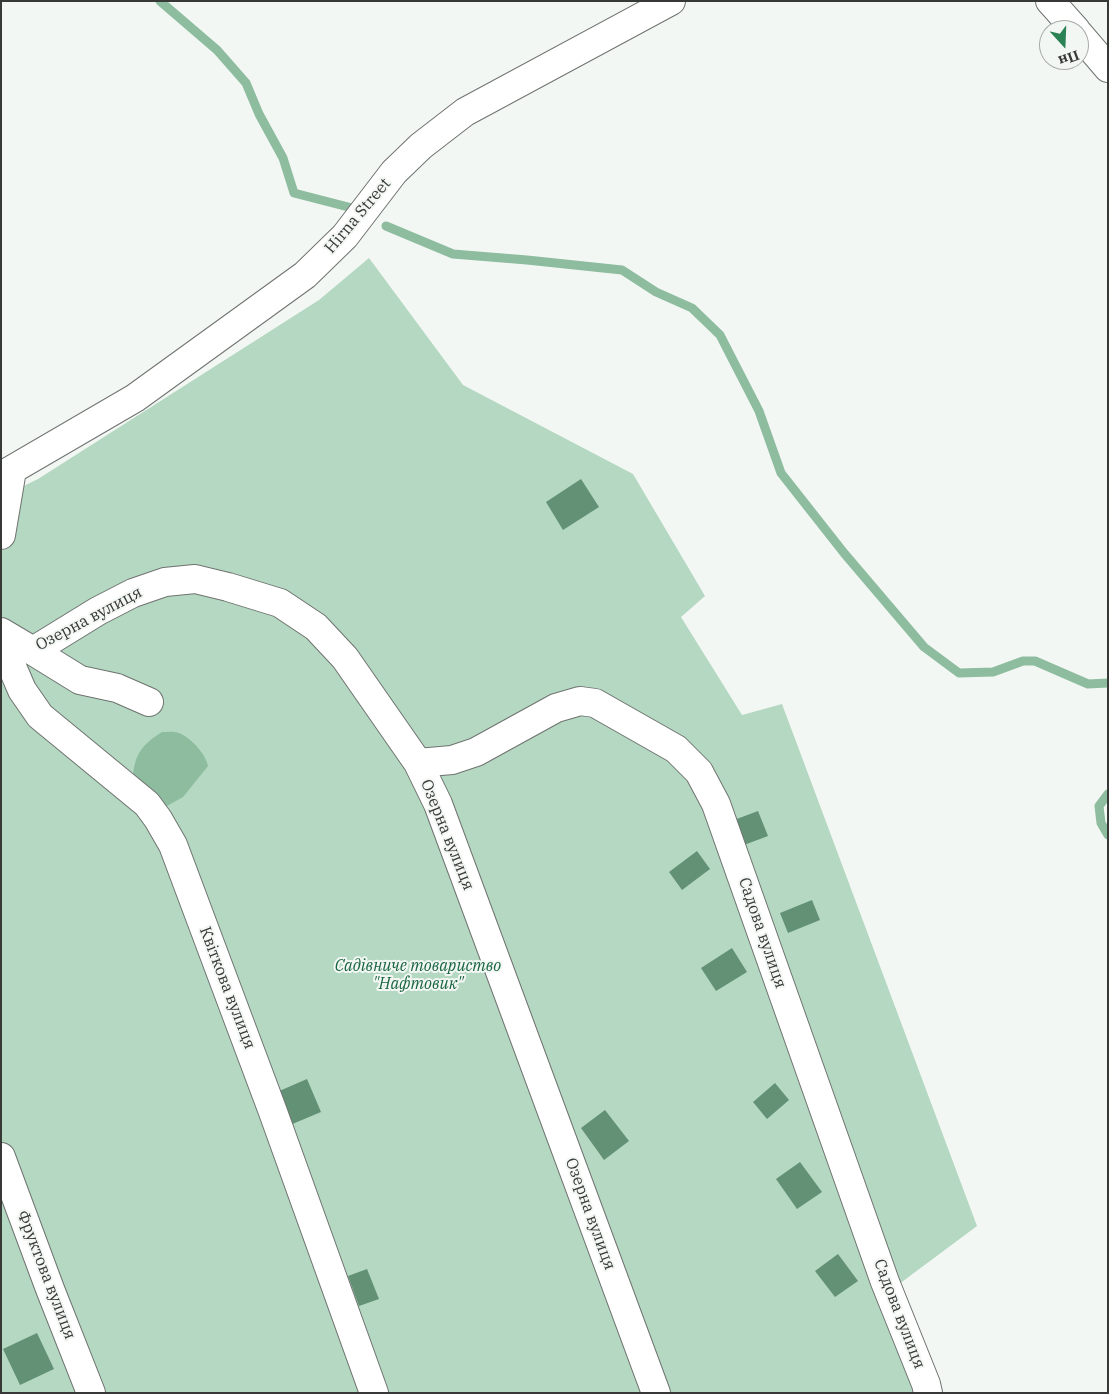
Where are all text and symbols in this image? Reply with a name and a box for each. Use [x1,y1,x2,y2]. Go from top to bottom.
north arrow [1039,20,1089,70]
text: Пн [1056,46,1082,70]
street label: Hirna Street [321,174,395,258]
street label: Озерна вулиця [32,583,146,655]
street label: Озерна вулиця [416,777,478,893]
street label: Садова вулиця [734,875,790,991]
street label: Квіткова вулиця [195,924,259,1052]
park label: Садівниче товариство "Нафтовик" [335,956,501,994]
street label: Озерна вулиця [561,1155,619,1273]
street label: Фруктова вулиця [13,1208,79,1342]
street label: Садова вулиця [869,1256,929,1372]

